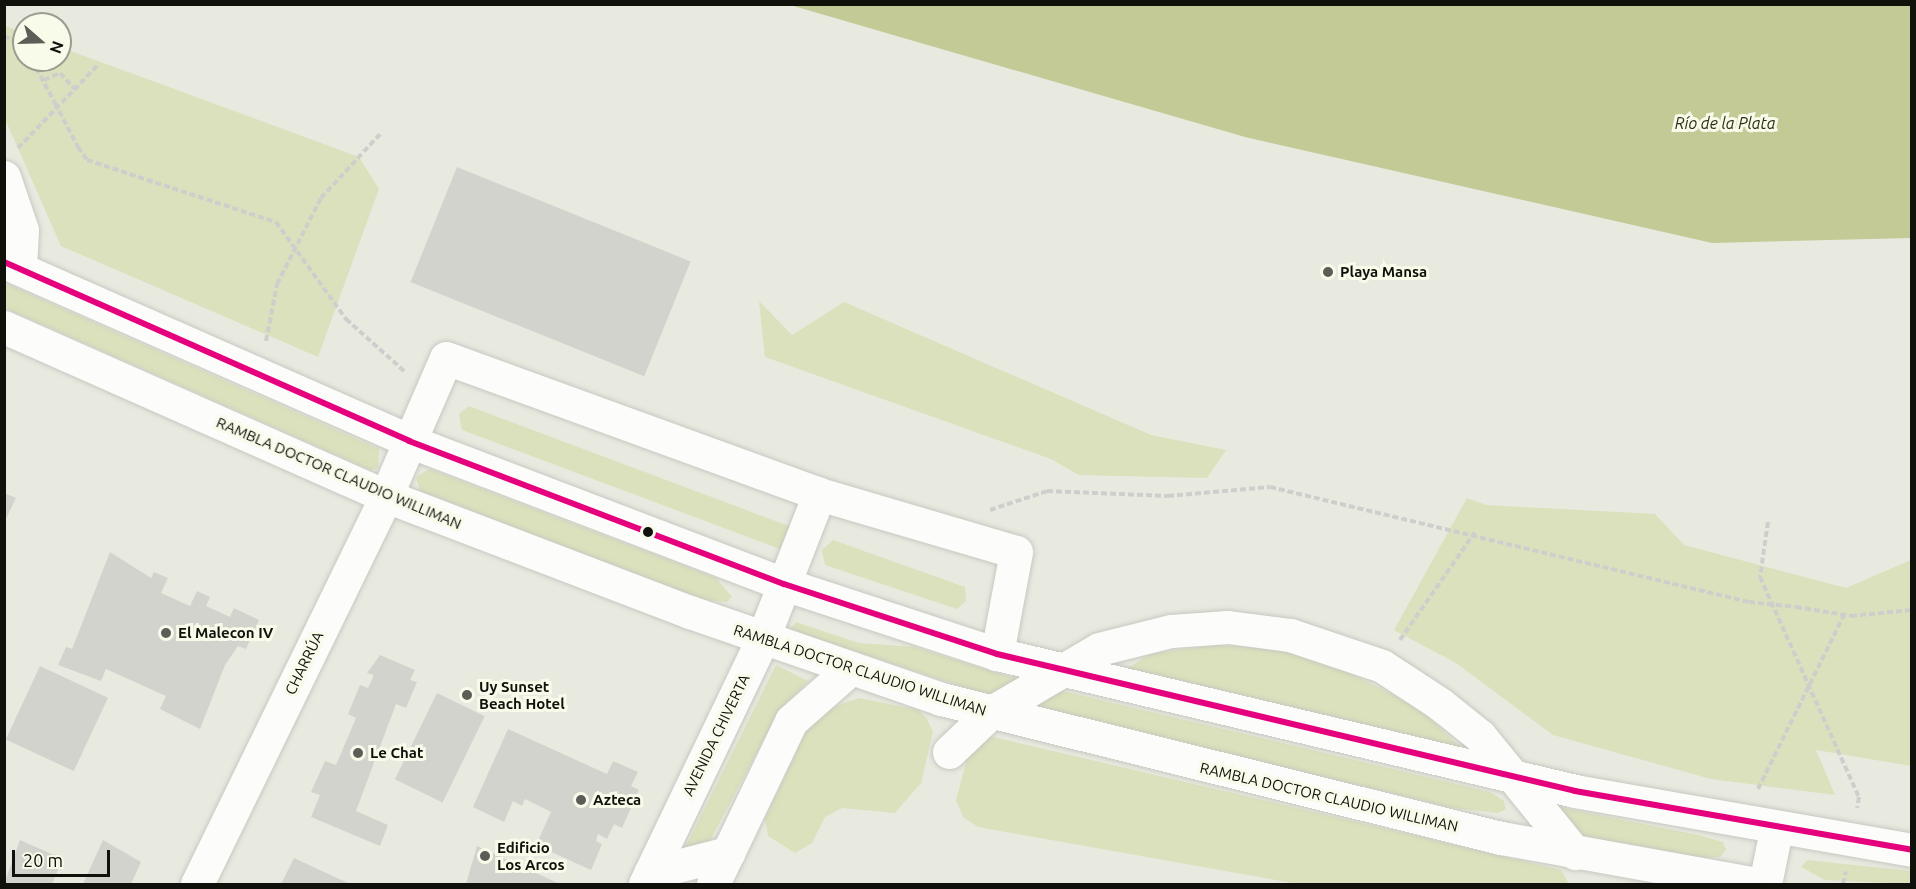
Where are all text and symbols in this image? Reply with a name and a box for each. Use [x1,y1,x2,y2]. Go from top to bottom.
north arrow [12,12,72,72]
text: N [47,39,68,56]
water label: Río de la Plata [1675,113,1775,133]
place label: Playa Mansa [1340,263,1427,281]
marker: Playa Mansa [1321,265,1335,279]
street label: RAMBLA DOCTOR CLAUDIO WILLIMAN [214,413,464,533]
unlabelled marker [642,526,654,538]
street label: RAMBLA DOCTOR CLAUDIO WILLIMAN [731,621,989,719]
place label: El Malecon IV [178,624,273,642]
marker: El Malecon IV [159,626,173,640]
street label: CHARRÚA [281,628,327,698]
street label: AVENIDA CHIVERTA [679,671,753,799]
place label: Uy Sunset Beach Hotel [479,677,565,712]
marker: Uy Sunset Beach Hotel [460,688,474,702]
place label: Le Chat [370,744,423,762]
marker: Le Chat [351,746,365,760]
street label: RAMBLA DOCTOR CLAUDIO WILLIMAN [1198,758,1460,836]
place label: Azteca [593,791,641,809]
marker: Azteca [574,793,588,807]
scale bar [15,838,112,876]
place label: Edificio Los Arcos [497,838,565,873]
marker: Edificio Los Arcos [478,849,492,863]
text: 20 m [23,850,63,870]

